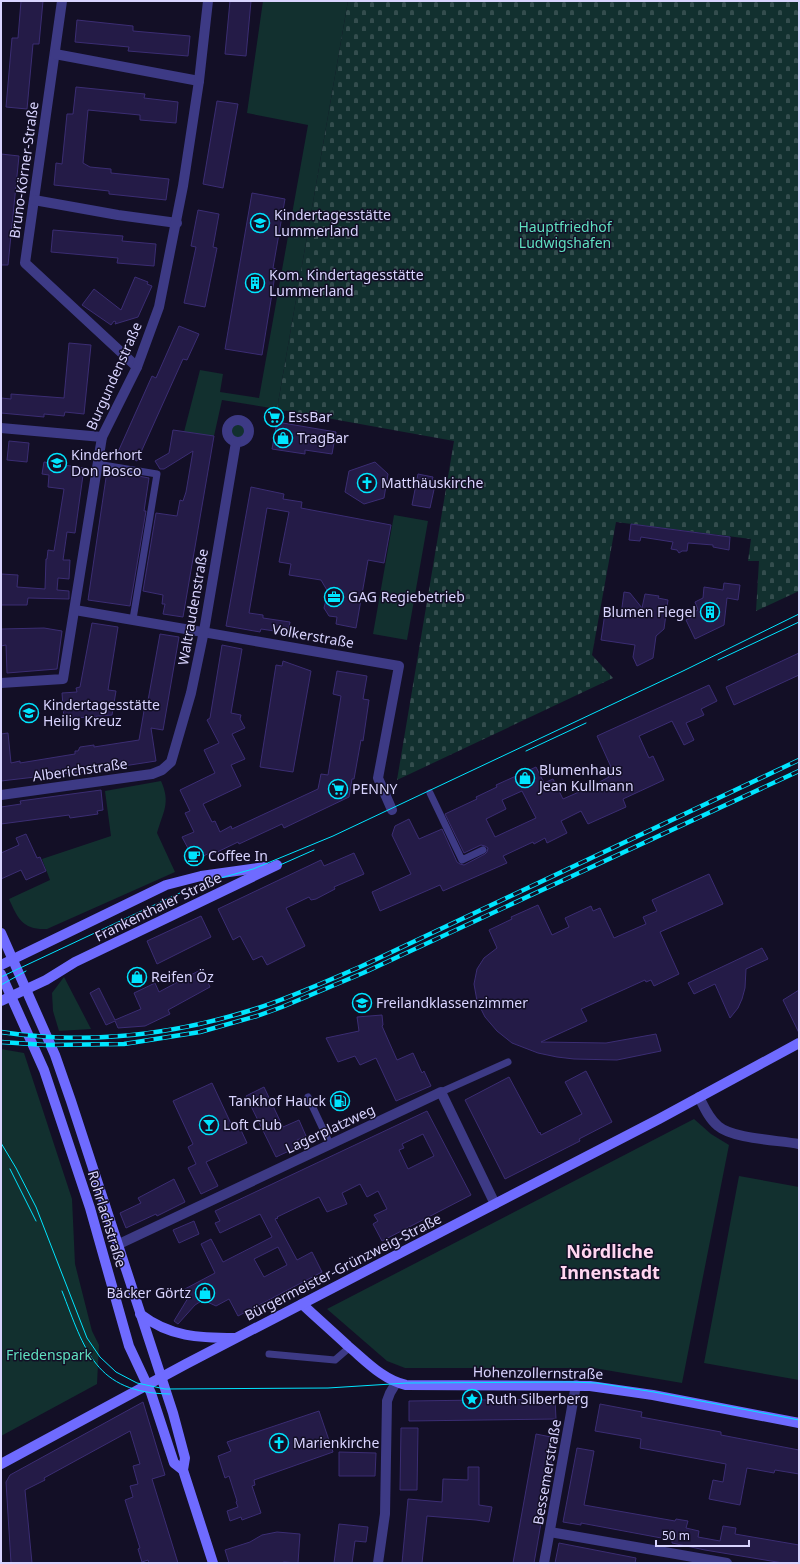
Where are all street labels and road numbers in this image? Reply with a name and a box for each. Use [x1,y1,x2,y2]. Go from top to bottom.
street label: Bruno-Körner-Straße [5,100,43,239]
street label: Burgundenstraße [81,319,146,433]
street label: Waltraudenstraße [173,547,212,667]
street label: Volkerstraße [270,619,356,652]
street label: Alberichstraße [31,753,129,786]
street label: Frankenthaler Straße [91,868,224,945]
street label: Lagerplatzweg [282,1100,378,1158]
street label: Rohrlachstraße [84,1168,131,1270]
street label: Bürgermeister-Grünzweig-Straße [241,1208,445,1325]
street label: Hohenzollernstraße [473,1362,604,1383]
street label: Bessemerstraße [528,1418,565,1526]

